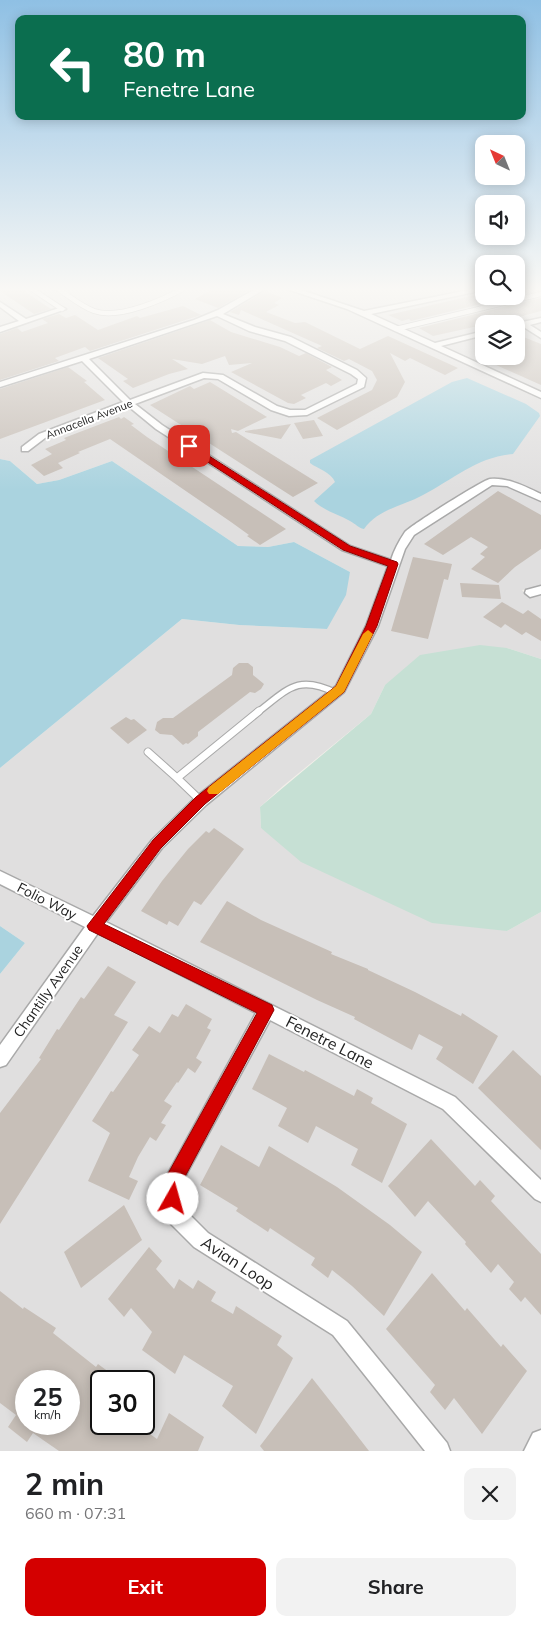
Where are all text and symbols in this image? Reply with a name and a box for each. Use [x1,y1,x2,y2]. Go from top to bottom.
text: 80 m [123,32,206,76]
icon: left [40,35,105,100]
text: Fenetre Lane [123,75,255,103]
north arrow [475,135,525,185]
map controls [475,135,525,365]
button: sound [475,195,525,245]
button: search [475,255,525,305]
button: layers [475,315,525,365]
street label: Annacella Avenue [44,396,134,442]
pin [168,425,210,467]
icon: arrive [175,432,203,460]
street label: Folio Way [14,878,80,924]
street label: Chantilly Avenue [9,941,87,1041]
street label: Fenetre Lane [283,1011,377,1073]
position arrow [146,1172,198,1224]
street label: Avian Loop [198,1232,278,1294]
speed limit sign: 30 [90,1370,155,1435]
text: 25 [32,1381,63,1412]
text: km/h [34,1407,61,1422]
text: 2 min [25,1465,104,1503]
button: close [464,1468,516,1520]
text: 660 m · 07:31 [25,1503,126,1523]
button: Exit [25,1558,266,1616]
button: Share [276,1558,516,1616]

